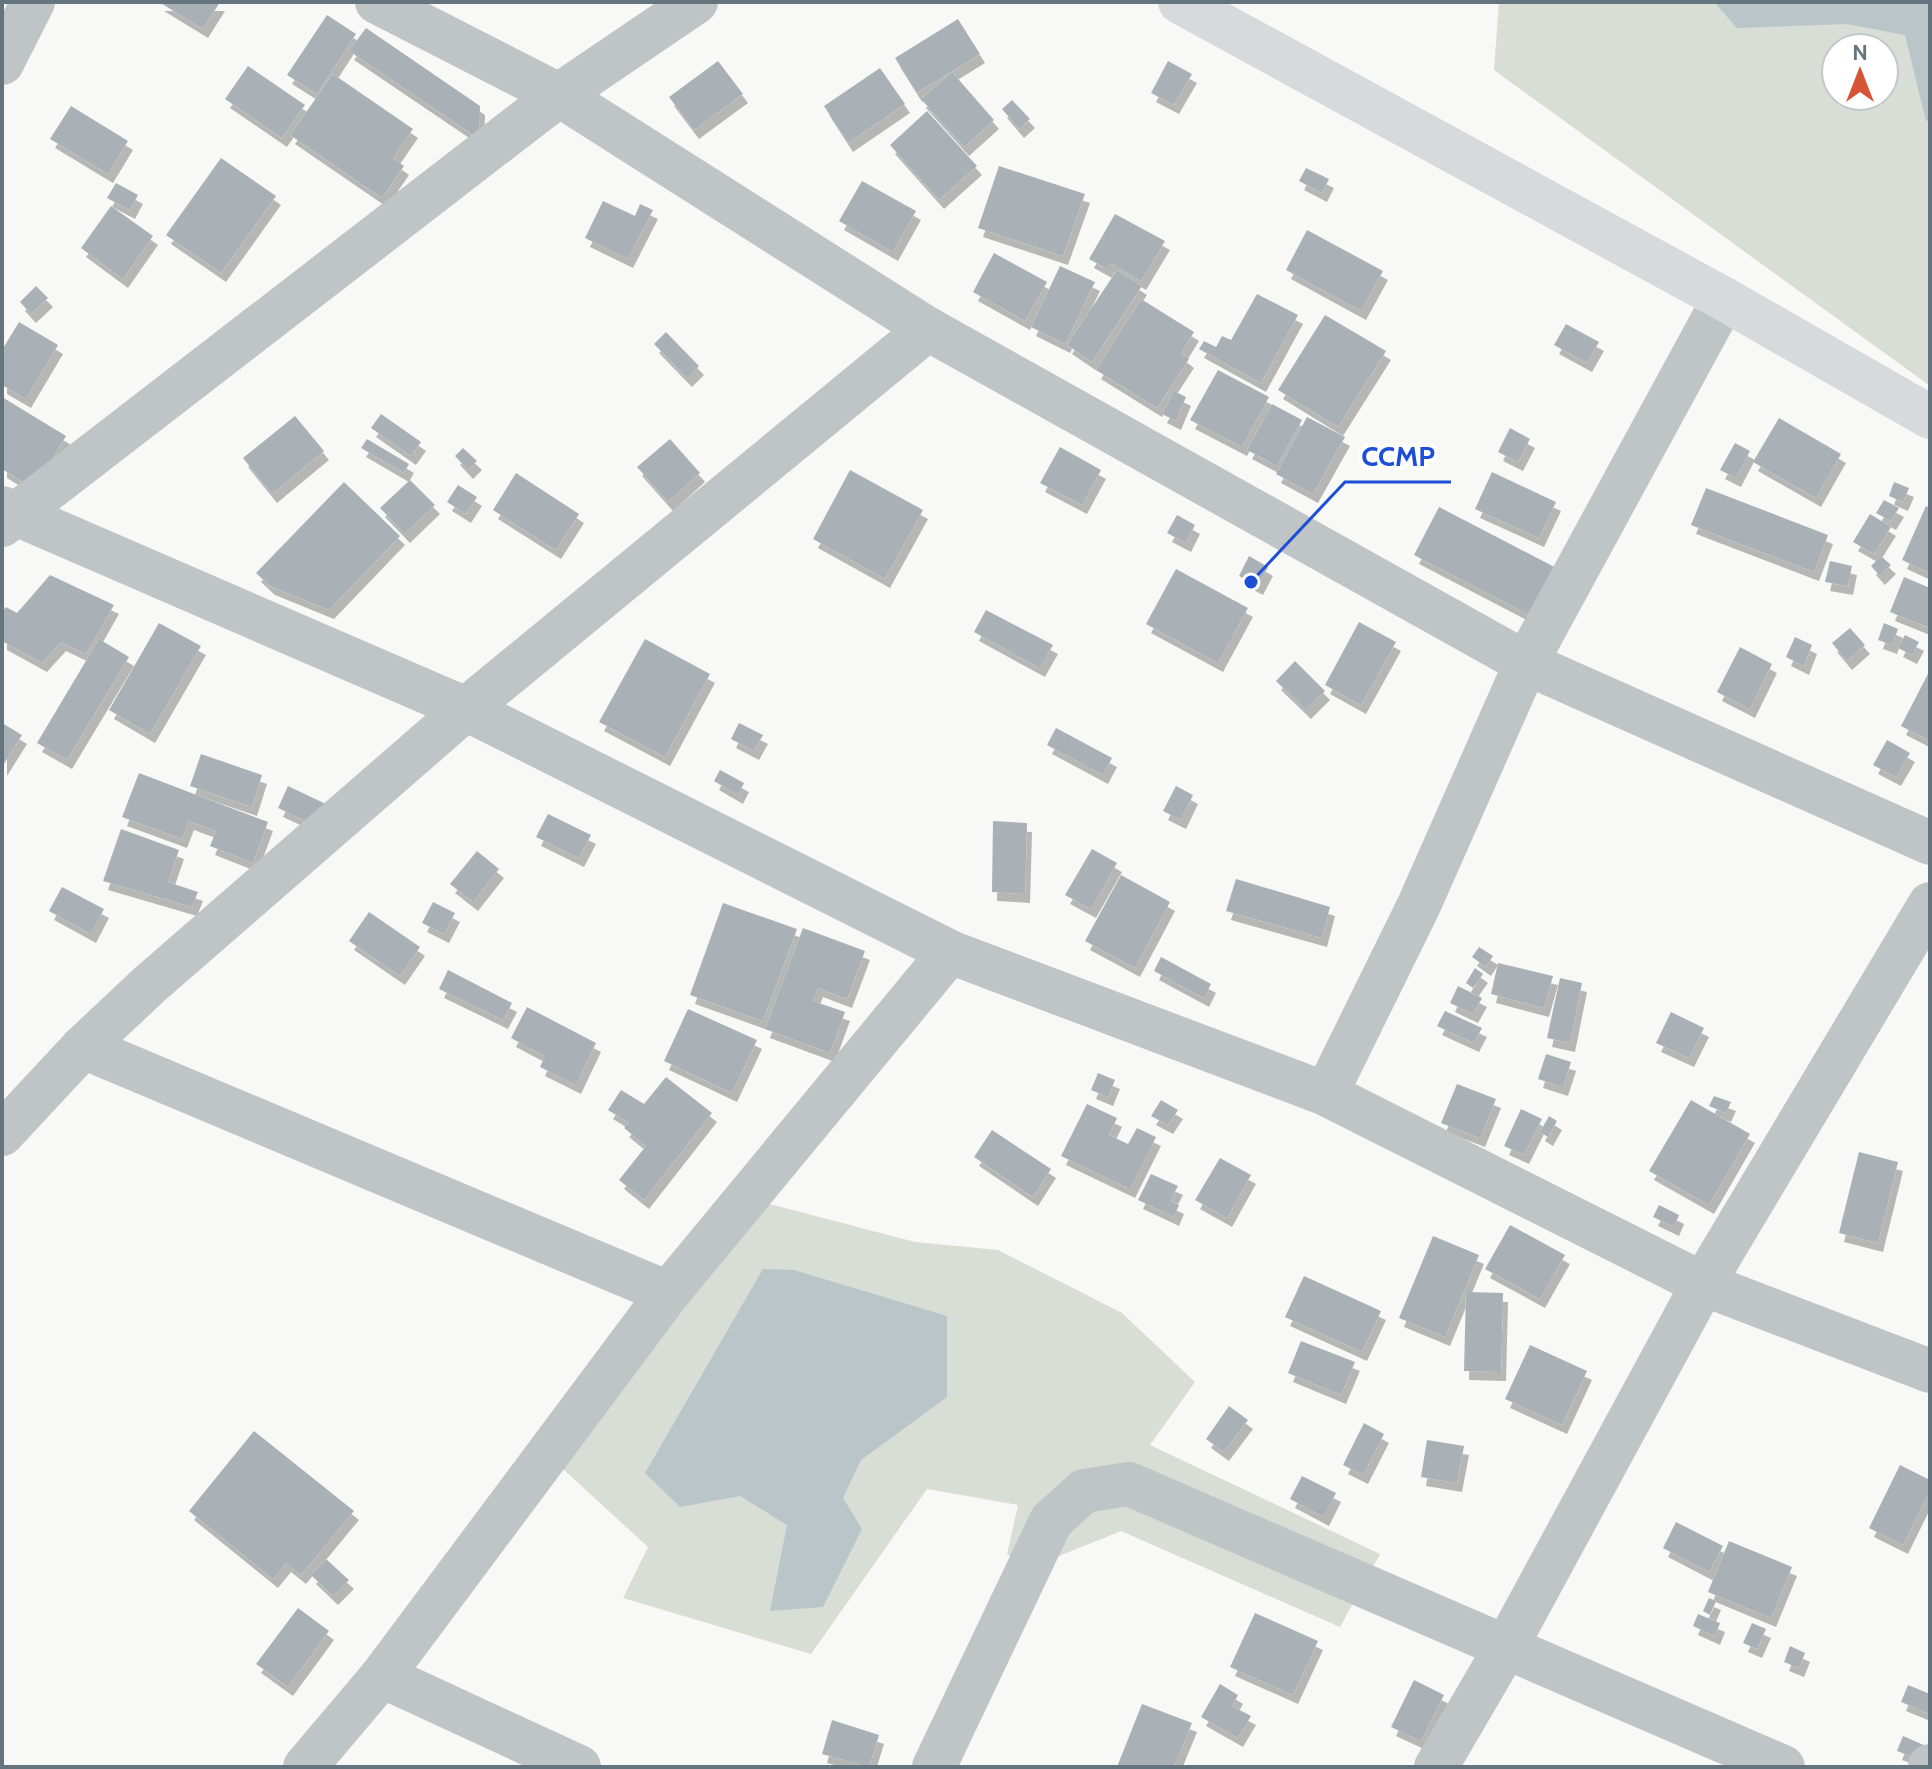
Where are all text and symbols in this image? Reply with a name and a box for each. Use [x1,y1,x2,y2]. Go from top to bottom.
north arrow [1820,32,1900,112]
text: N [1852,39,1868,66]
callout: CCMP [1345,430,1451,482]
text: CCMP [1361,439,1435,473]

